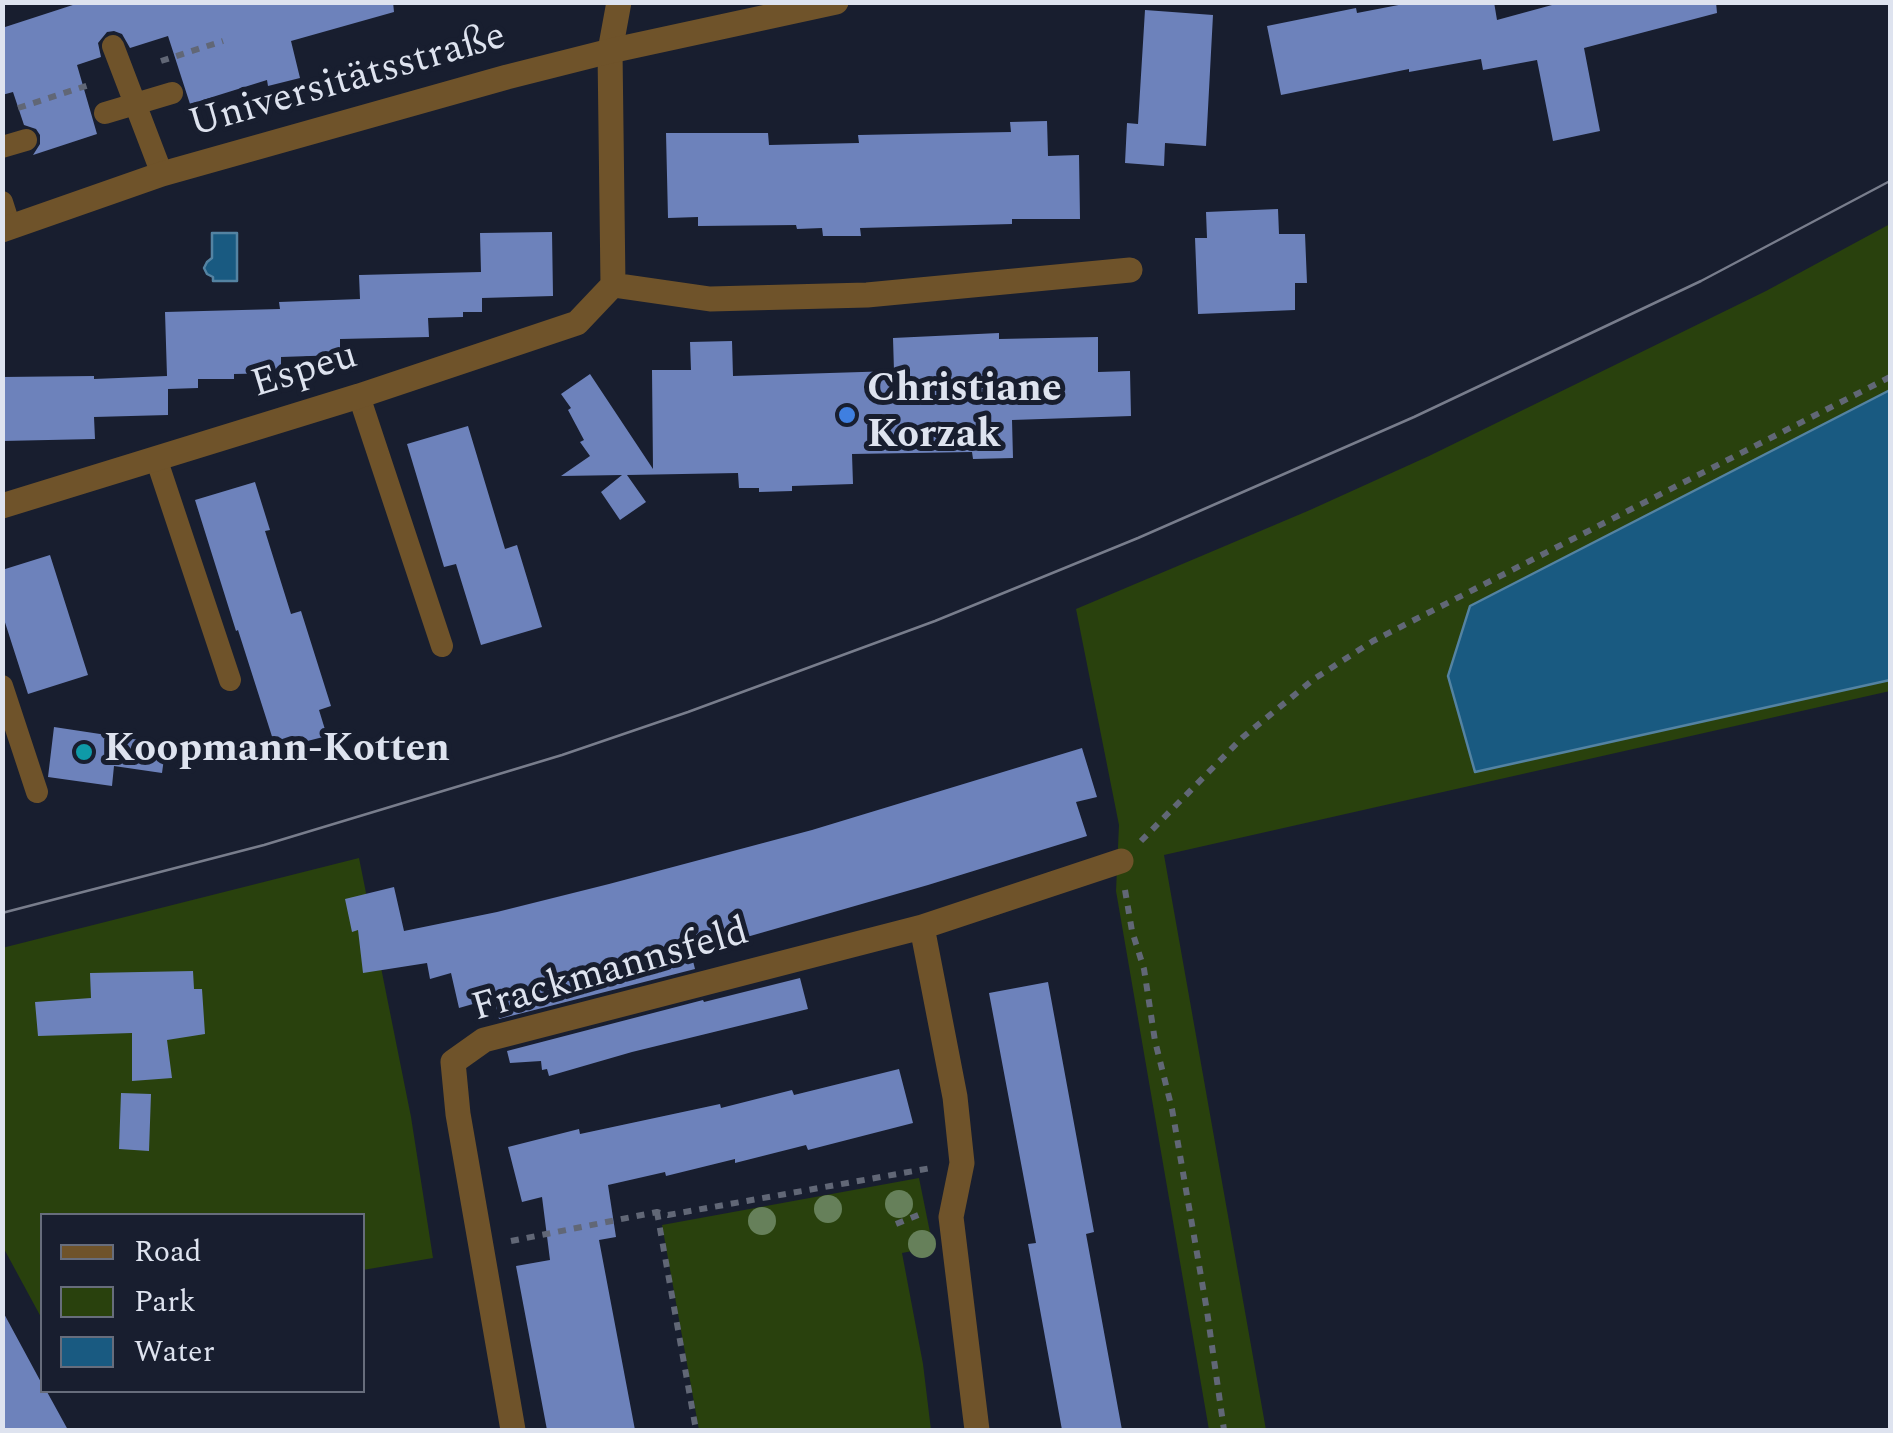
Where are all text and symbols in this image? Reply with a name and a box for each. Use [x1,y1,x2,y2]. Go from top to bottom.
street label: Universitätsstraße [184,15,512,151]
street label: Espeu [246,334,364,412]
place label: Christiane Korzak [867,368,1062,462]
marker: Christiane Korzak [836,404,858,426]
place label: Koopmann-Kotten [104,728,450,776]
marker: Koopmann-Kotten [73,741,95,763]
street label: Frackmannsfeld [467,911,755,1035]
legend [40,1213,365,1393]
text: Road [134,1229,202,1275]
text: Park [134,1279,196,1325]
text: Water [134,1329,215,1375]

